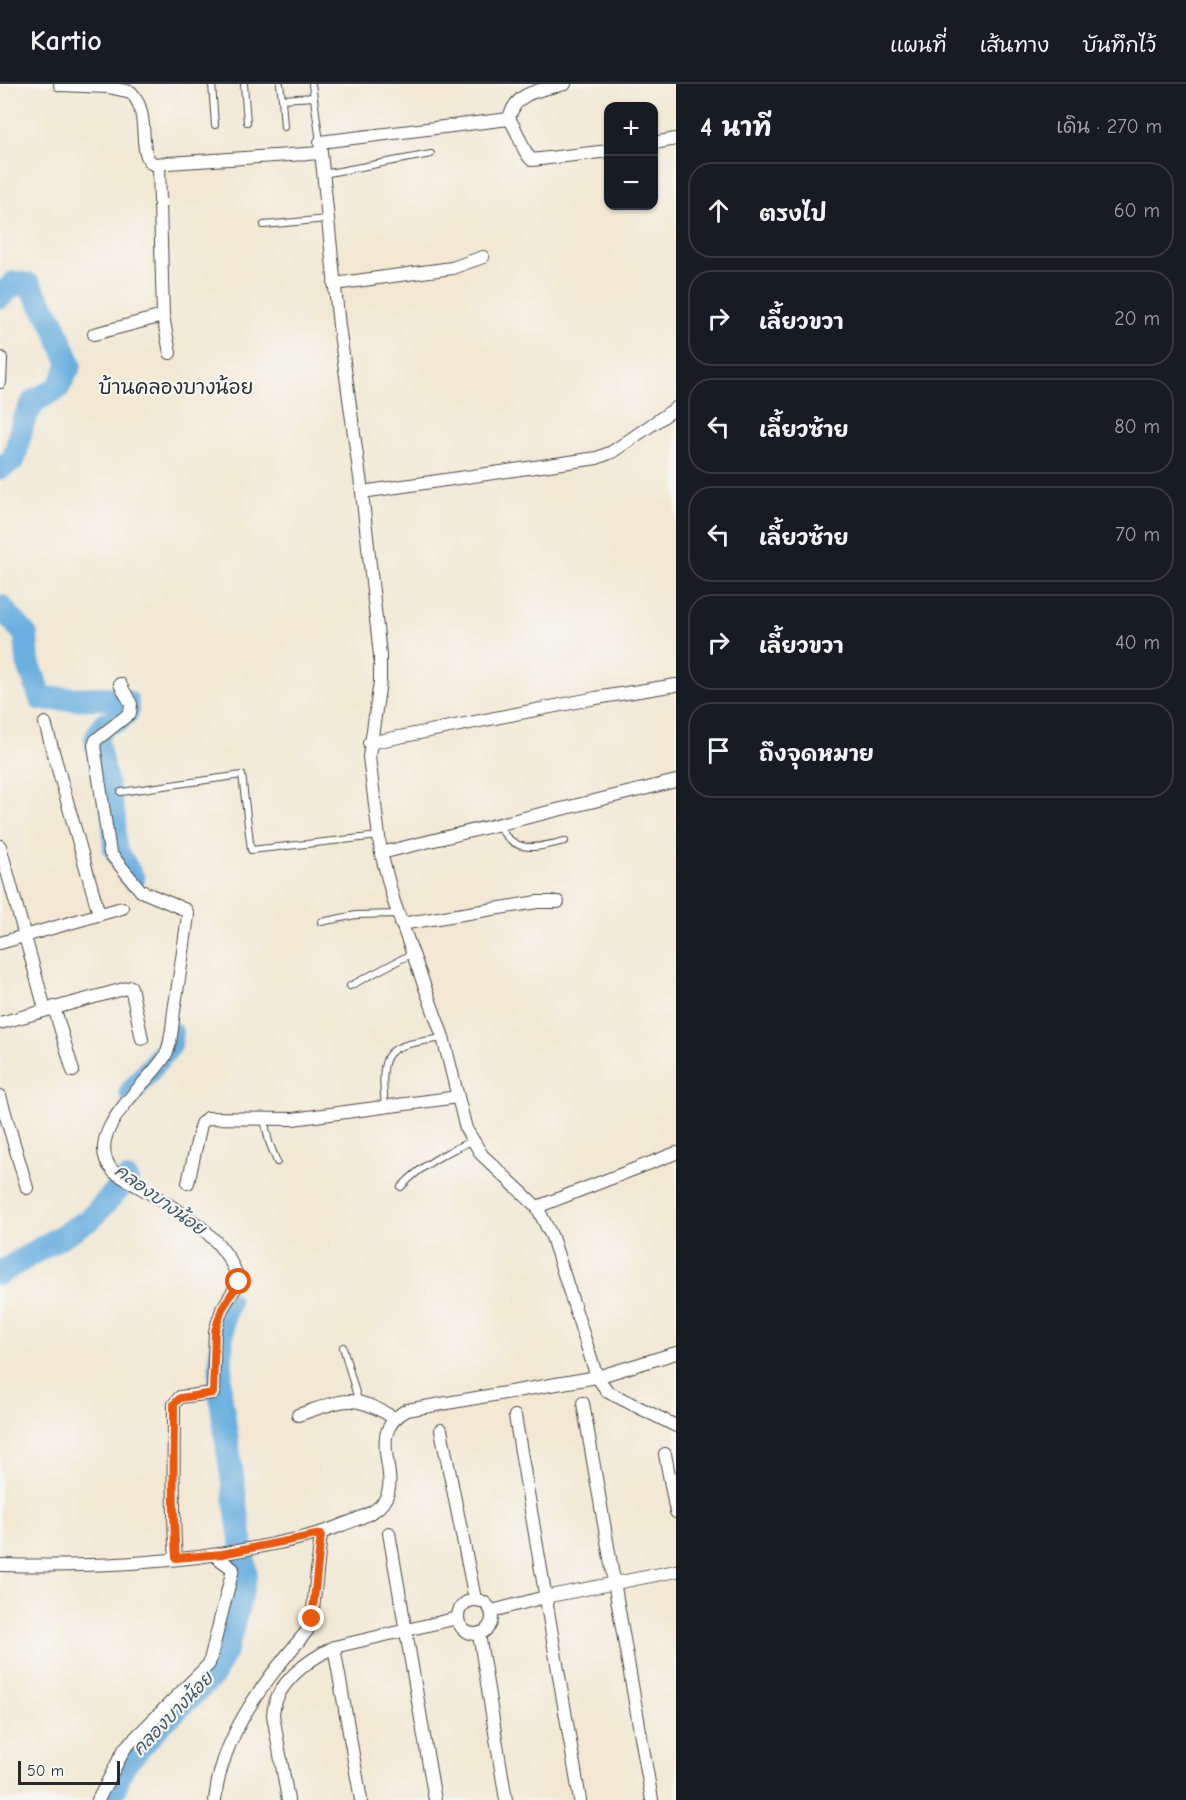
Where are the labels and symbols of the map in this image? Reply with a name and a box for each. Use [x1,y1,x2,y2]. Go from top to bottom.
district label: บ้านคลองบางน้อย [99,374,253,399]
water label: คลองบางน้อย [111,1159,212,1241]
route start [225,1268,251,1294]
route end [298,1605,324,1631]
water label: คลองบางน้อย [127,1666,219,1760]
scale bar [18,1758,120,1786]

